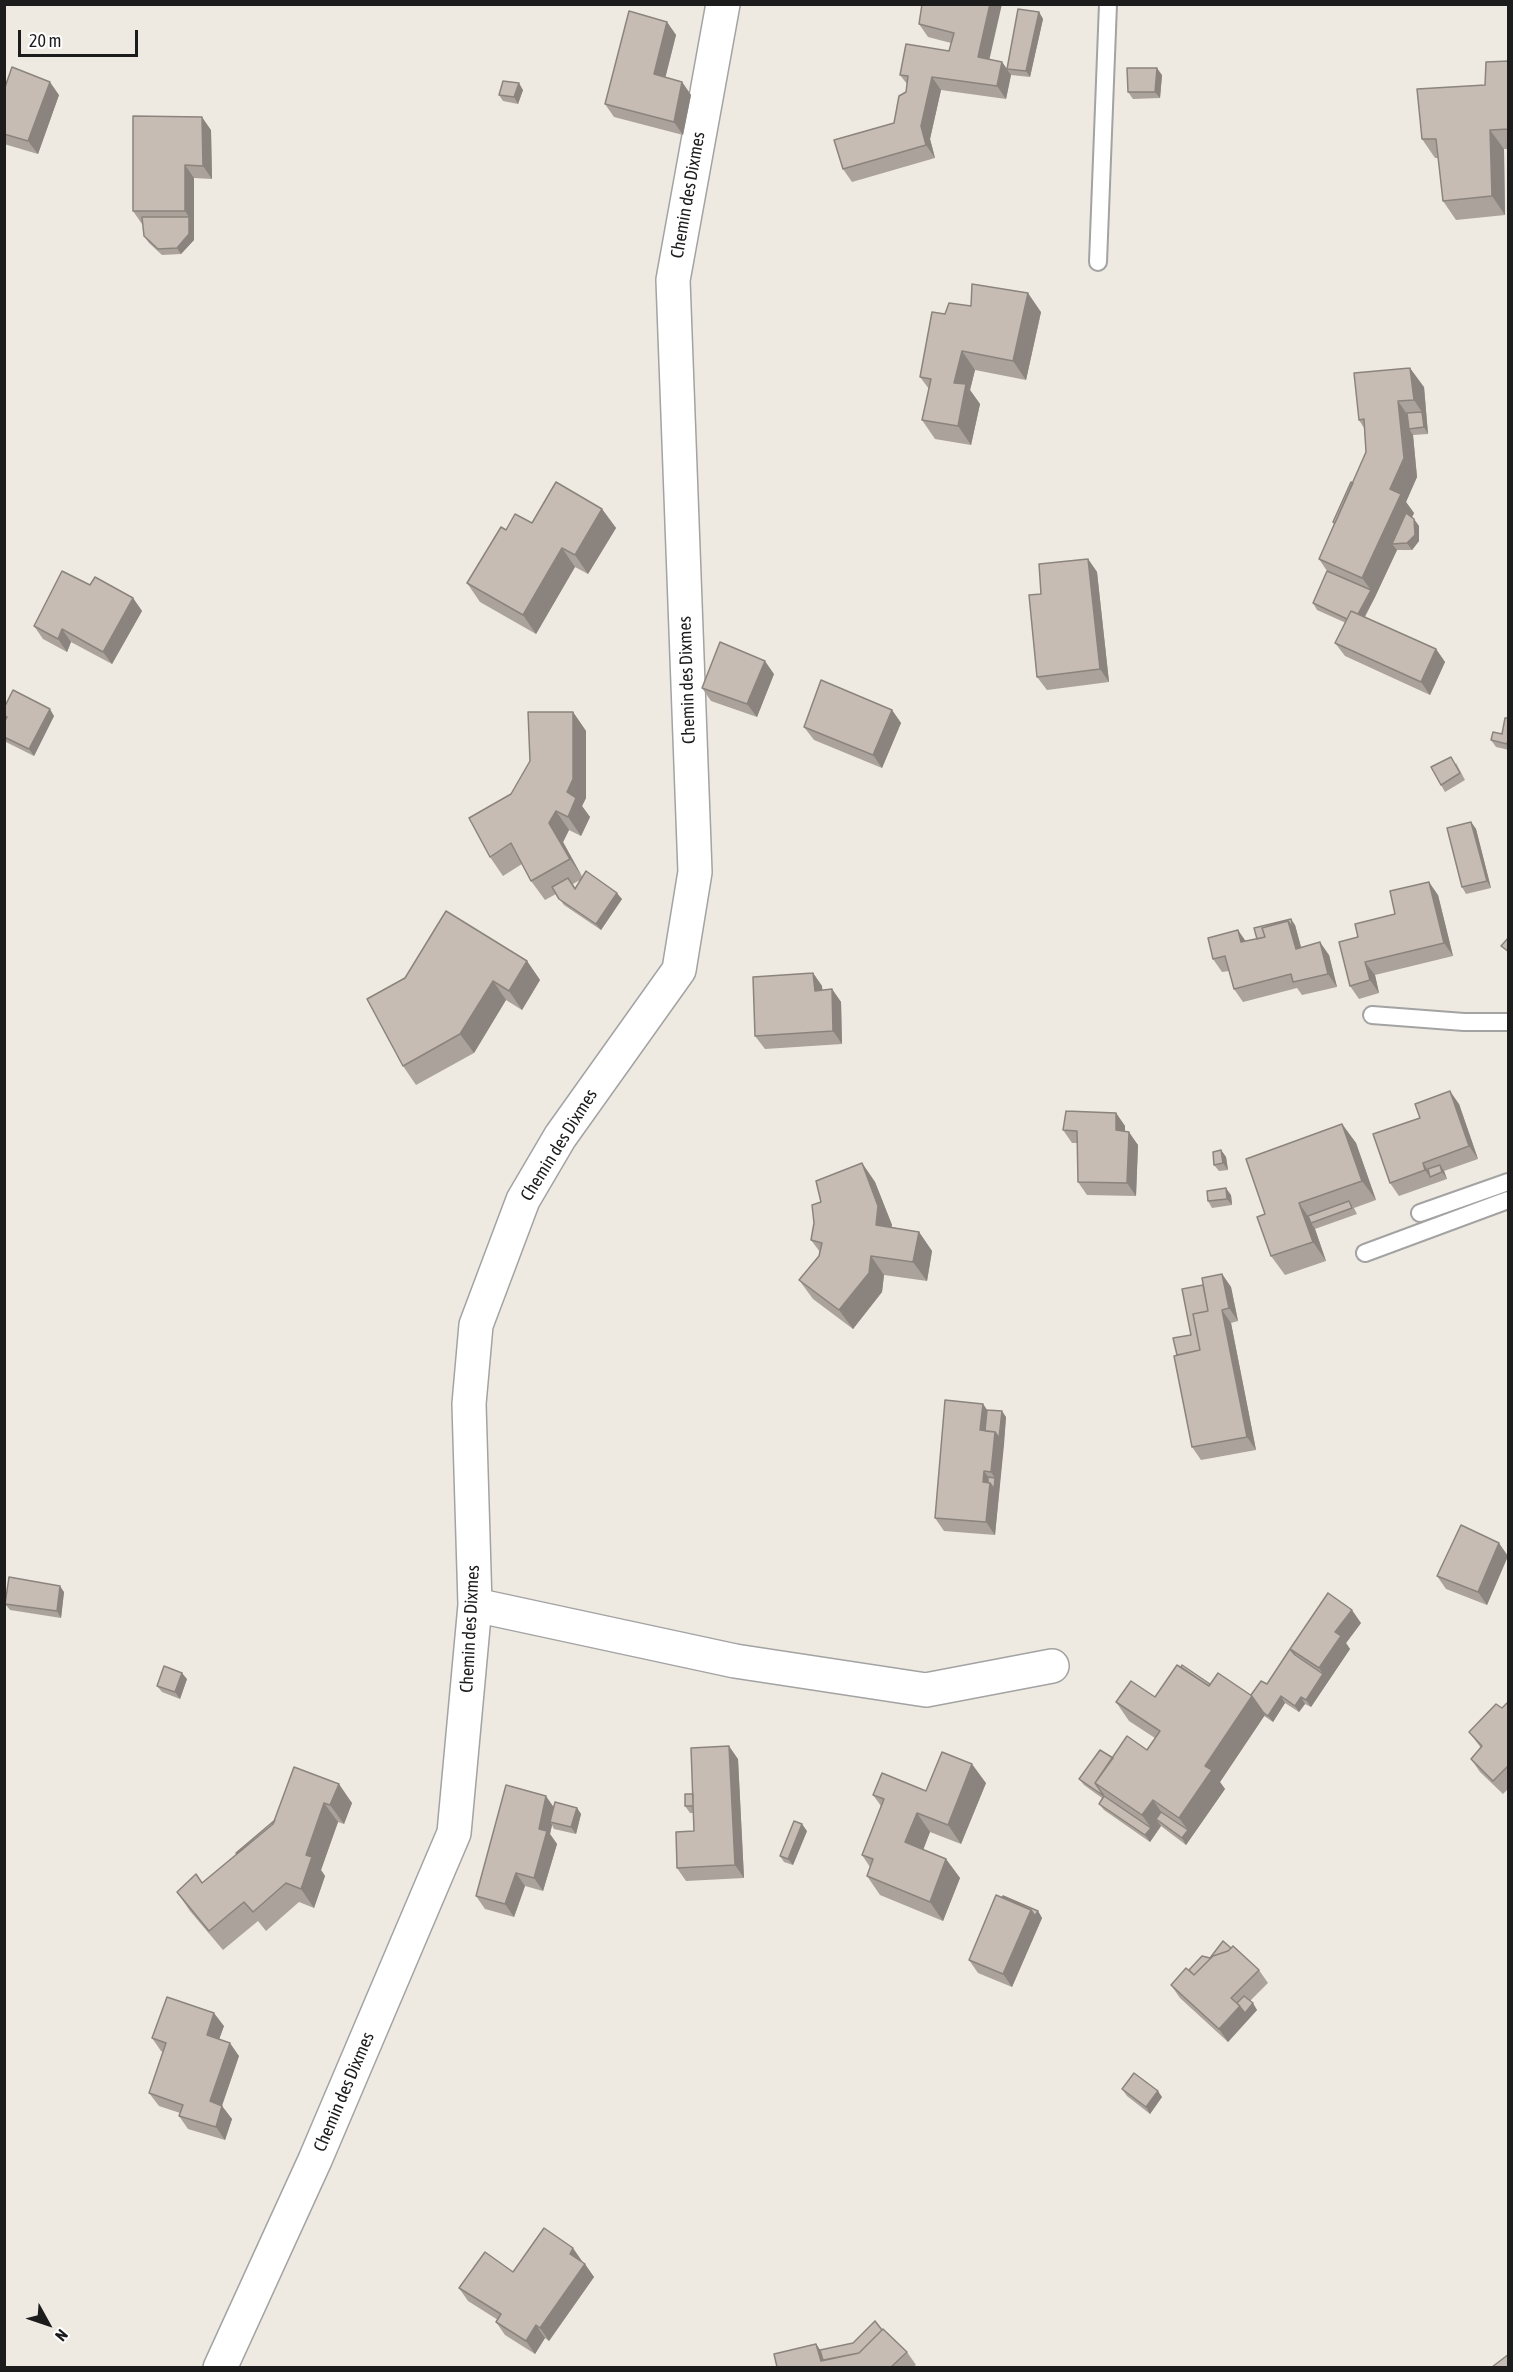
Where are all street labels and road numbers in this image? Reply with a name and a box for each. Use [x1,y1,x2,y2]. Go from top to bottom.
street label: Chemin des Dixmes [666,130,710,260]
street label: Chemin des Dixmes [674,616,700,744]
street label: Chemin des Dixmes [516,1085,602,1205]
street label: Chemin des Dixmes [456,1565,484,1693]
street label: Chemin des Dixmes [309,2029,379,2155]

